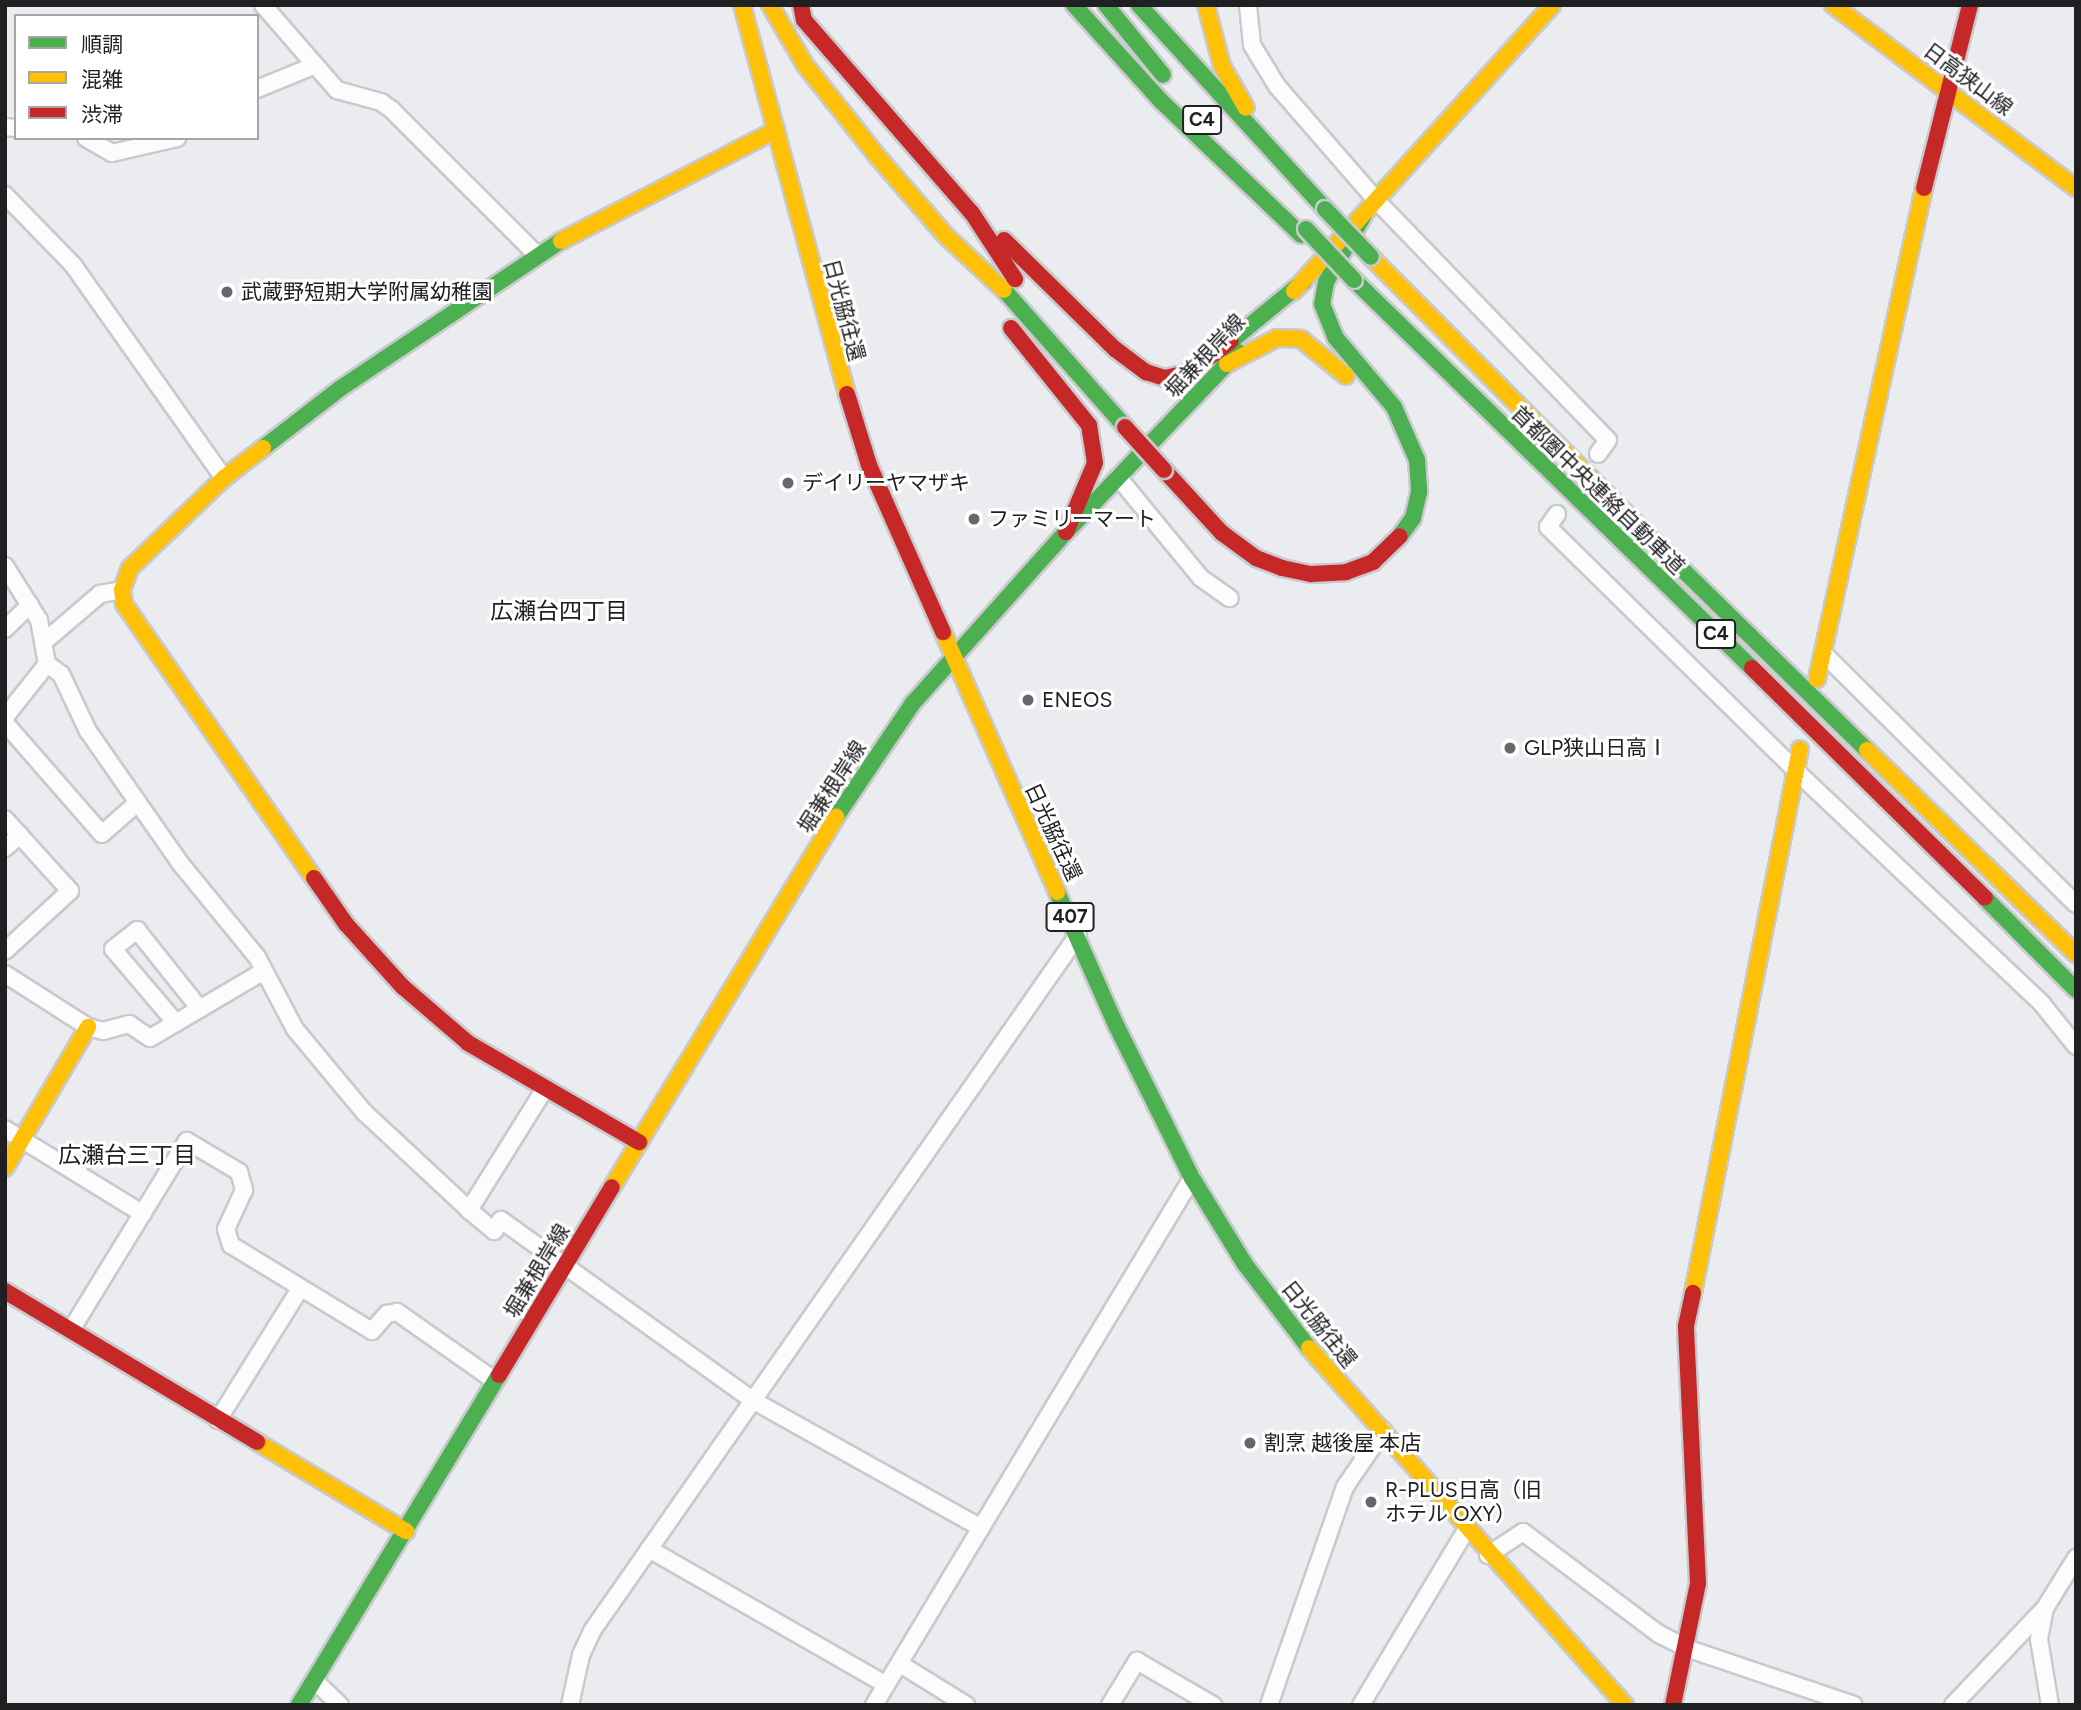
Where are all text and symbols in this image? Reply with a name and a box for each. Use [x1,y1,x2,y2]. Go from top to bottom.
legend [14,14,259,140]
text: 順調 [81,32,123,57]
street label: 日高狭山線 [1918,37,2018,121]
text: 混雑 [81,67,123,92]
text: 渋滞 [81,102,123,127]
road number: C4 [1181,104,1223,136]
street label: 日光脇往還 [818,256,870,364]
place label: 武蔵野短期大学附属幼稚園 [241,279,493,305]
marker: 武蔵野短期大学附属幼稚園 [219,284,235,300]
street label: 堀兼根岸線 [1160,309,1250,403]
street label: 首都圏中央連絡自動車道 [1506,401,1690,579]
place label: デイリーヤマザキ [802,470,970,496]
marker: デイリーヤマザキ [780,475,796,491]
place label: ファミリーマート [988,506,1156,532]
marker: ファミリーマート [966,511,982,527]
district label: 広瀬台四丁目 [490,597,628,625]
road number: C4 [1695,618,1737,650]
place label: ENEOS [1042,687,1112,713]
marker: ENEOS [1020,692,1036,708]
place label: GLP狭山日高Ⅰ [1524,735,1668,761]
street label: 堀兼根岸線 [793,736,871,838]
marker: GLP狭山日高Ⅰ [1502,740,1518,756]
street label: 日光脇往還 [1019,779,1087,885]
road number: 407 [1046,902,1094,932]
district label: 広瀬台三丁目 [58,1141,196,1169]
street label: 堀兼根岸線 [499,1220,575,1322]
street label: 日光脇往還 [1276,1275,1362,1373]
place label: 割烹 越後屋 本店 [1264,1430,1421,1456]
marker: 割烹 越後屋 本店 [1242,1435,1258,1451]
place label: R-PLUS日高（旧 ホテル OXY） [1385,1477,1542,1527]
marker: R-PLUS日高（旧 ホテル OXY） [1363,1494,1379,1510]

